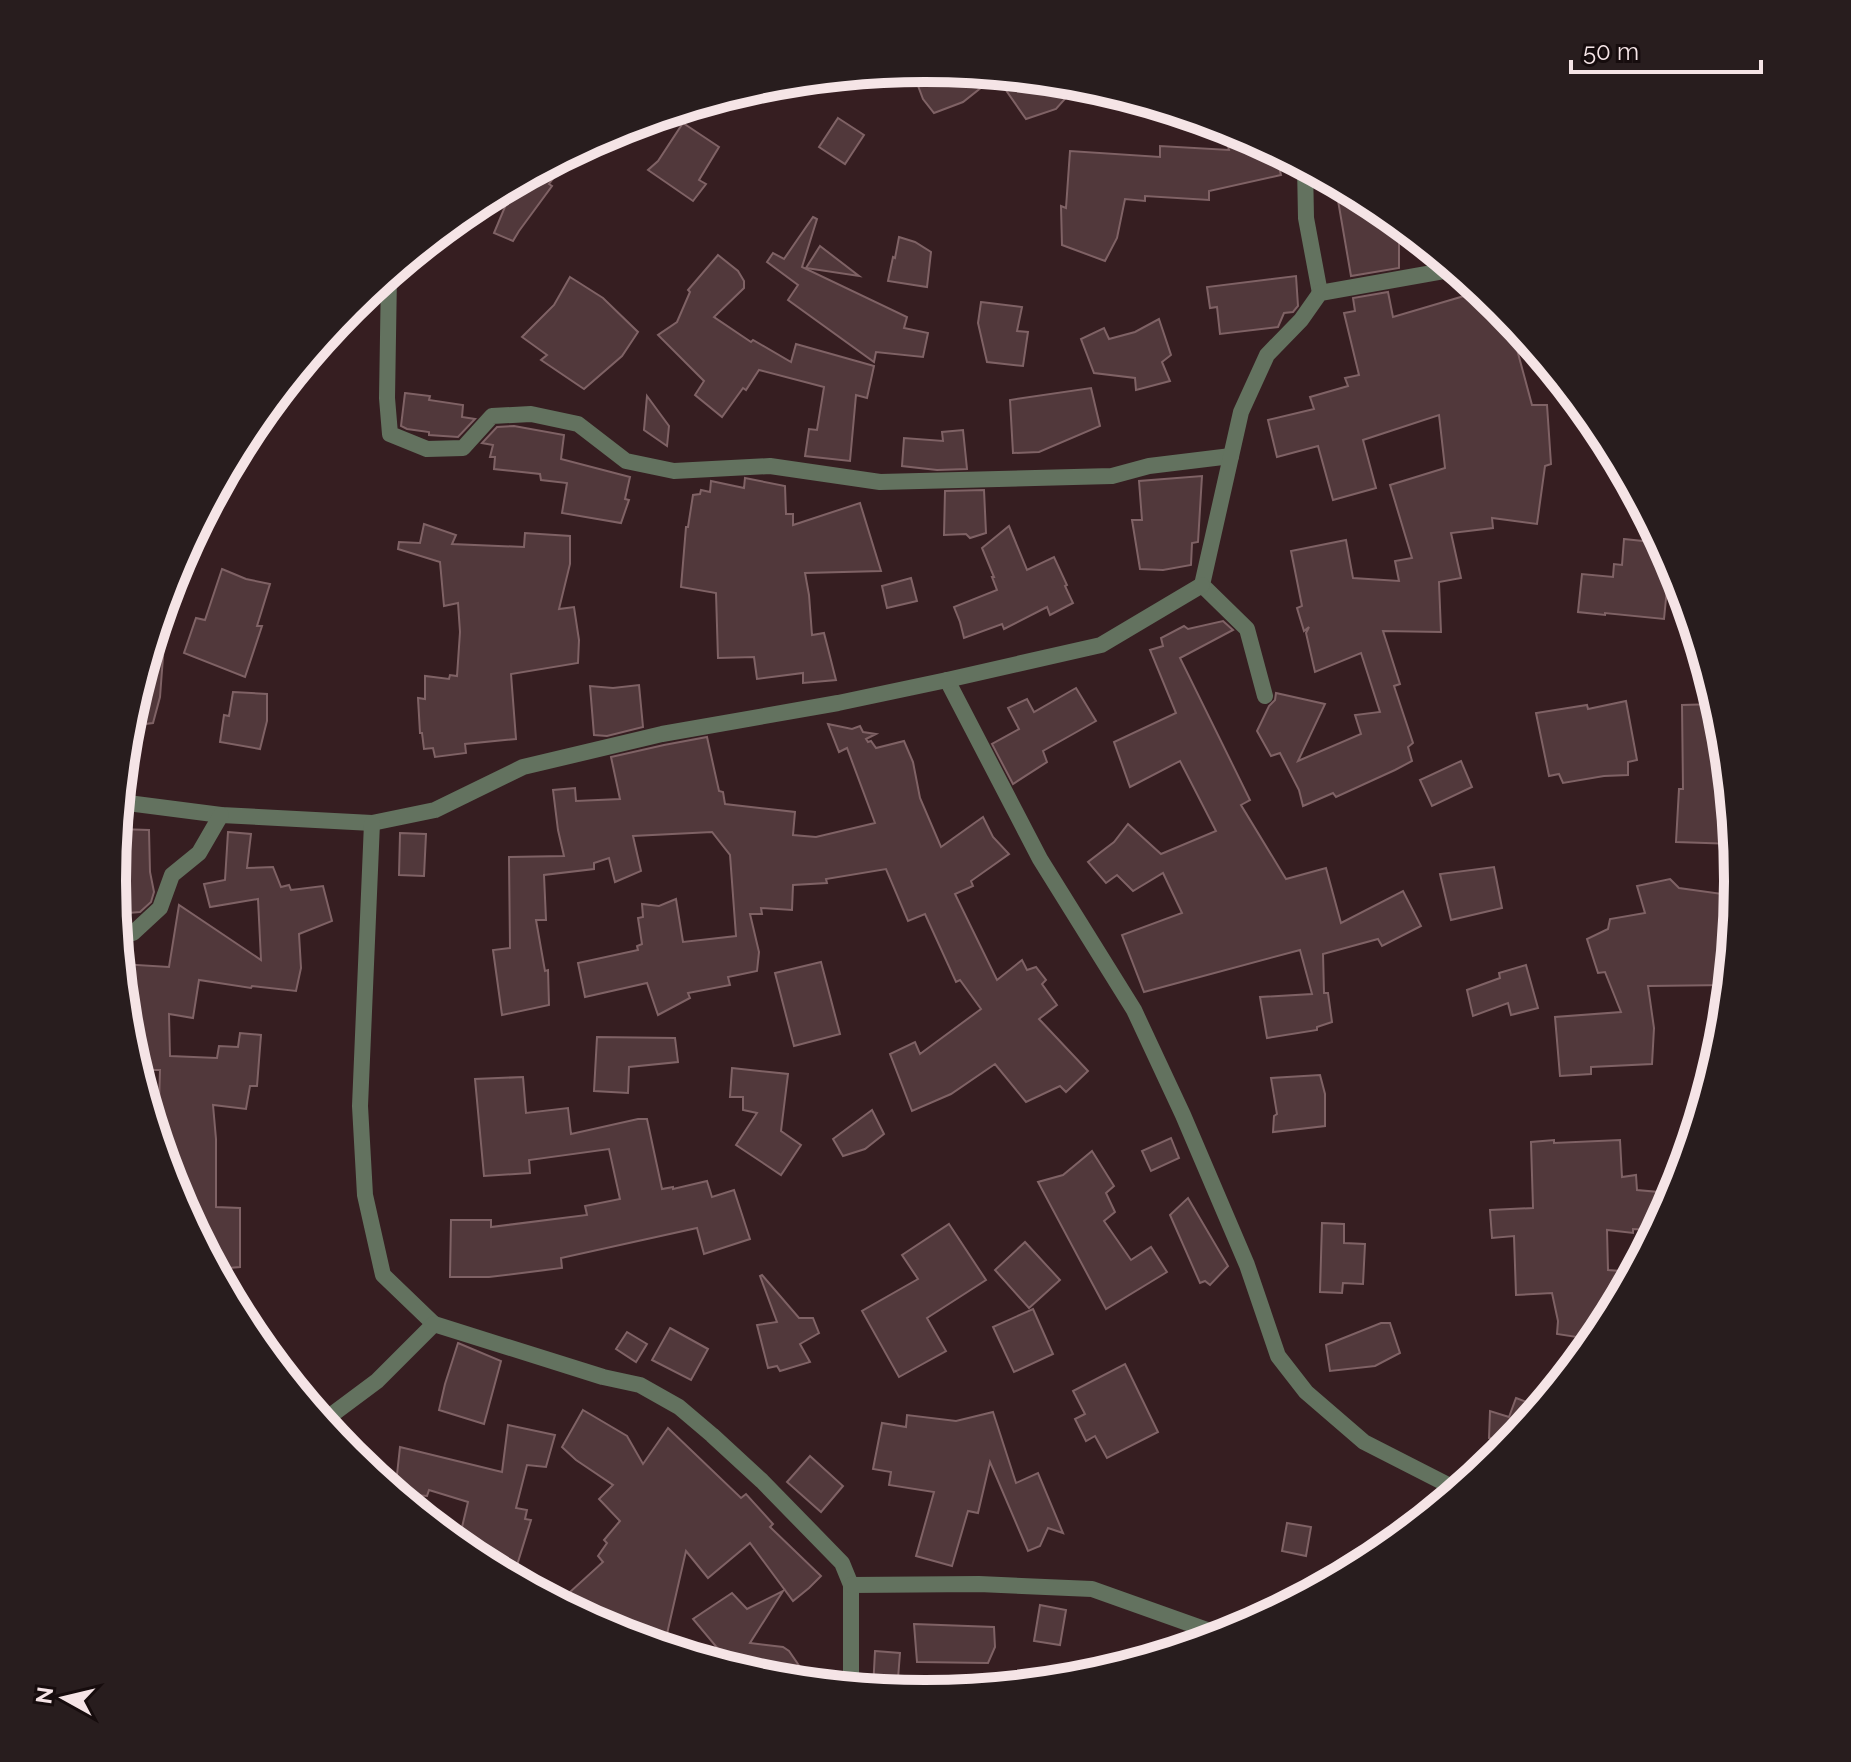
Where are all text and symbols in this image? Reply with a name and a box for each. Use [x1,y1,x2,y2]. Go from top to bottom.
scale bar [1571,24,1761,74]
text: 50 m [1583,37,1639,66]
north arrow [24,1658,104,1738]
text: N [30,1685,58,1705]

